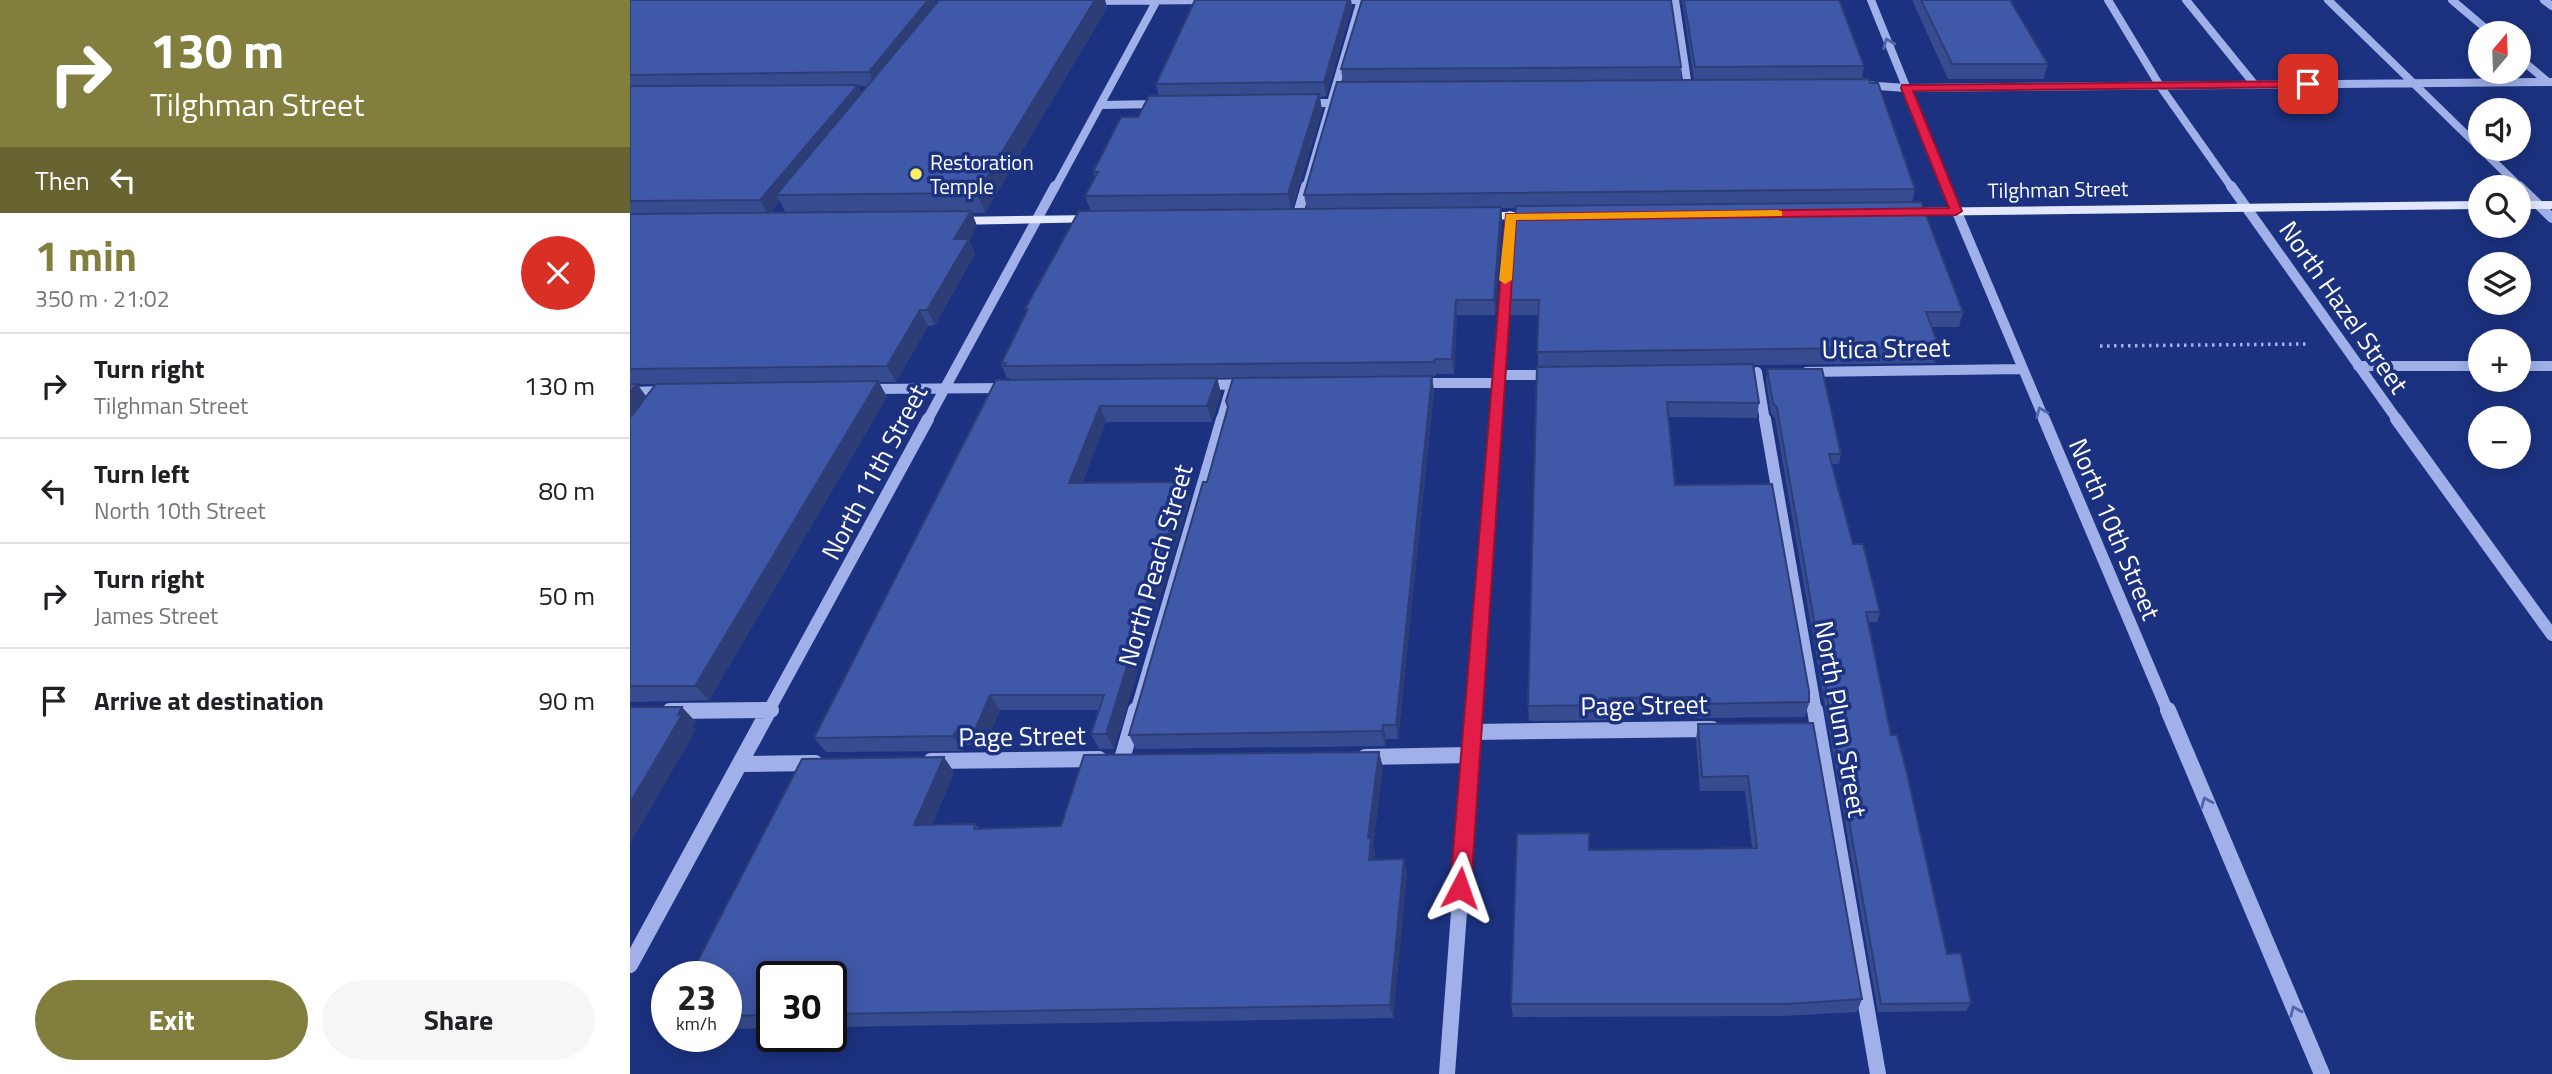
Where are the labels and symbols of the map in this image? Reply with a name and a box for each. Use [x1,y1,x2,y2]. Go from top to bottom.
north arrow [2468,21,2530,84]
one-way arrow [1883,38,1897,50]
pin [2278,54,2338,114]
place label: Restoration Temple [930,146,1034,202]
marker: Restoration Temple [908,166,924,182]
street label: Tilghman Street [1987,172,2129,206]
street label: North Hazel Street [2270,213,2418,401]
street label: Utica Street [1821,327,1951,369]
street label: North 11th Street [811,377,937,567]
one-way arrow [2035,407,2049,419]
street label: North 10th Street [2059,432,2171,626]
street label: North Peach Street [1108,459,1202,671]
street label: North Plum Street [1805,618,1877,820]
street label: Page Street [1580,684,1708,726]
street label: Page Street [958,715,1086,757]
one-way arrow [2201,796,2215,808]
position arrow [1423,851,1497,925]
speed limit sign: 30 [756,961,847,1052]
one-way arrow [2289,1006,2303,1018]

